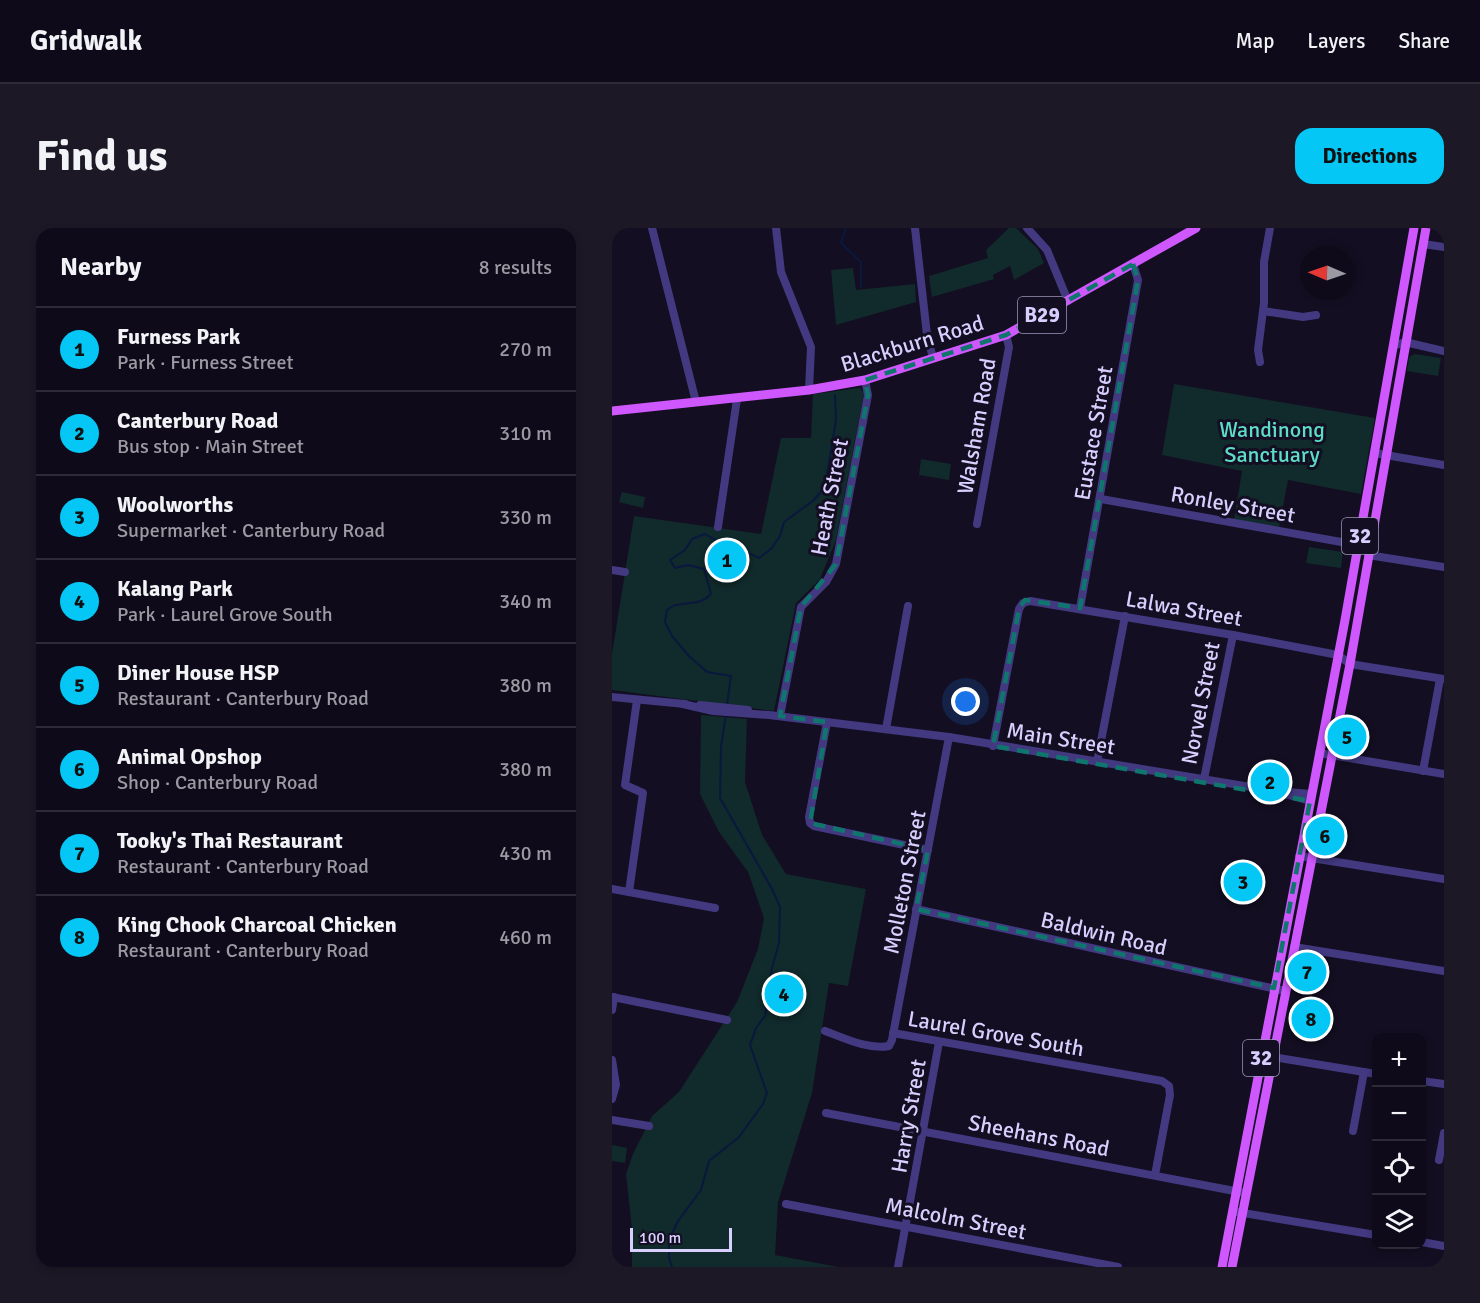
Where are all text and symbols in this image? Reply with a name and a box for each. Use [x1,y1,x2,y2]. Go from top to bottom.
text: Gridwalk [30,24,142,58]
text: Map [1236,28,1274,54]
text: Layers [1307,28,1365,54]
text: Share [1398,28,1450,54]
button: Directions [1295,128,1444,184]
text: Find us [36,131,167,182]
north arrow [1300,246,1354,300]
text: Nearby [60,251,141,283]
text: 8 results [479,255,552,280]
road number: B29 [1018,297,1066,333]
street label: Blackburn Road [837,309,987,378]
text: Furness Park [117,323,240,350]
text: 1 [74,337,85,362]
text: 270 m [499,337,552,362]
text: Park · Furness Street [117,350,293,375]
street label: Walsham Road [951,356,1002,496]
street label: Eustace Street [1068,363,1119,502]
text: Canterbury Road [117,407,278,434]
park label: Wandinong Sanctuary [1219,416,1325,468]
text: 2 [74,421,85,446]
text: 310 m [499,421,552,446]
text: Bus stop · Main Street [117,434,304,459]
street label: Heath Street [805,436,854,558]
street label: Ronley Street [1169,480,1297,529]
text: Woolworths [117,491,233,518]
text: 3 [74,505,85,530]
text: 330 m [499,505,552,530]
text: Supermarket · Canterbury Road [117,518,385,543]
road number: 32 [1342,518,1378,554]
pin: 1 [708,538,746,582]
text: Kalang Park [117,575,233,602]
street label: Lalwa Street [1124,585,1245,632]
text: 4 [74,589,85,614]
text: 340 m [499,589,552,614]
text: Park · Laurel Grove South [117,602,333,627]
street label: Norvel Street [1175,639,1226,767]
text: Diner House HSP [117,659,279,686]
text: 5 [74,673,85,698]
text: 380 m [499,673,552,698]
text: Restaurant · Canterbury Road [117,686,369,711]
your location [951,687,980,716]
pin: 5 [1328,714,1366,760]
street label: Main Street [1005,717,1117,760]
text: Animal Opshop [117,743,262,770]
text: 6 [74,757,85,782]
text: 380 m [499,757,552,782]
pin: 2 [1250,760,1290,804]
text: Shop · Canterbury Road [117,770,318,795]
street label: Molleton Street [877,808,932,956]
pin: 6 [1306,814,1344,858]
text: Tooky's Thai Restaurant [117,827,343,854]
text: 7 [74,841,85,866]
text: 430 m [499,841,552,866]
text: Restaurant · Canterbury Road [117,854,369,879]
pin: 3 [1224,860,1262,904]
street label: Baldwin Road [1038,906,1170,961]
text: King Chook Charcoal Chicken [117,911,397,938]
text: 8 [74,925,85,950]
text: 460 m [499,925,552,950]
text: Restaurant · Canterbury Road [117,938,369,963]
pin: 7 [1288,950,1326,994]
pin: 4 [764,972,804,1017]
pin: 8 [1292,996,1330,1042]
street label: Laurel Grove South [906,1005,1086,1062]
map controls [1372,1033,1426,1249]
button: + [1372,1033,1426,1087]
road number: 32 [1243,1040,1279,1076]
street label: Harry Street [885,1057,932,1175]
button: − [1372,1087,1426,1141]
street label: Sheehans Road [966,1109,1112,1162]
button: locate [1372,1141,1426,1195]
street label: Malcolm Street [883,1192,1029,1245]
button: layers [1372,1195,1426,1249]
scale bar [630,1225,732,1252]
text: 100 m [639,1228,681,1248]

